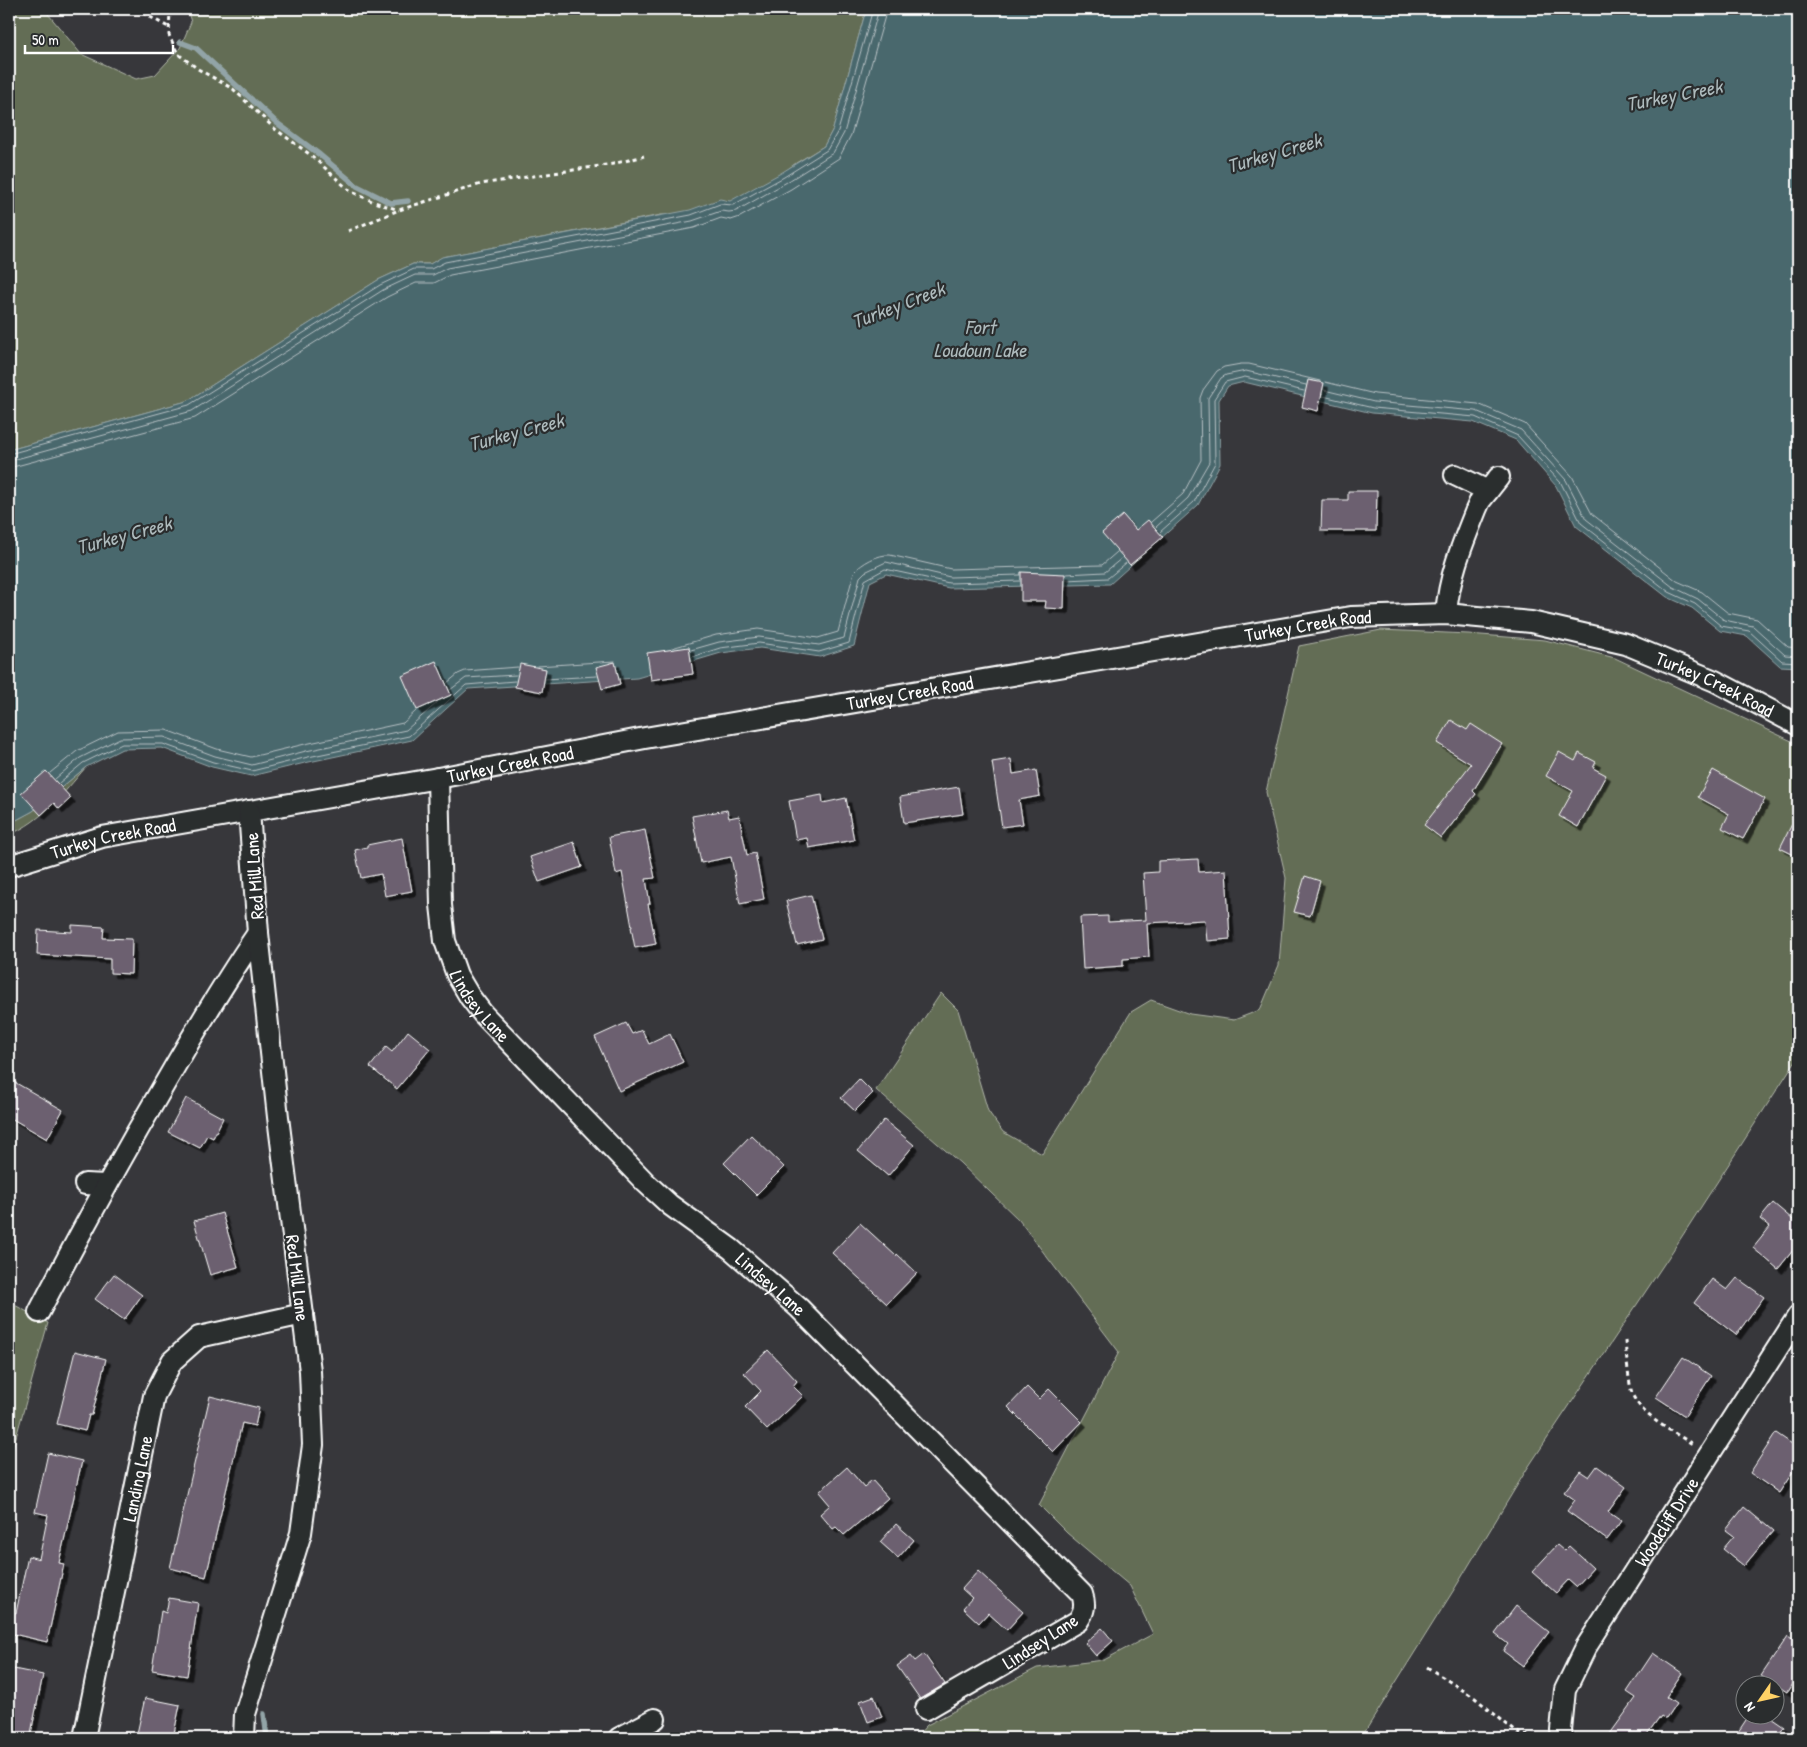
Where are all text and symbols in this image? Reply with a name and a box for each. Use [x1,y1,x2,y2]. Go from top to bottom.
scale bar [25,22,172,54]
text: 50 m [32,29,59,50]
water label: Turkey Creek [1624,72,1726,118]
water label: Turkey Creek [1223,126,1326,180]
water label: Turkey Creek [848,274,950,335]
water label: Fort Loudoun Lake [934,313,1027,363]
water label: Turkey Creek [465,405,568,458]
water label: Turkey Creek [73,508,176,561]
street label: Turkey Creek Road [1243,603,1372,648]
street label: Turkey Creek Road [1652,645,1779,723]
street label: Turkey Creek Road [844,669,976,716]
street label: Turkey Creek Road [445,739,576,789]
street label: Turkey Creek Road [47,811,178,865]
street label: Red Mill Lane [238,831,270,920]
street label: Lindsey Lane [443,967,517,1048]
street label: Red Mill Lane [280,1233,316,1323]
street label: Lindsey Lane [730,1246,813,1322]
street label: Landing Lane [116,1433,159,1524]
street label: Woodcliff Drive [1628,1472,1705,1571]
street label: Lindsey Lane [997,1607,1083,1675]
north arrow [1734,1674,1784,1724]
text: N [1739,1699,1759,1716]

